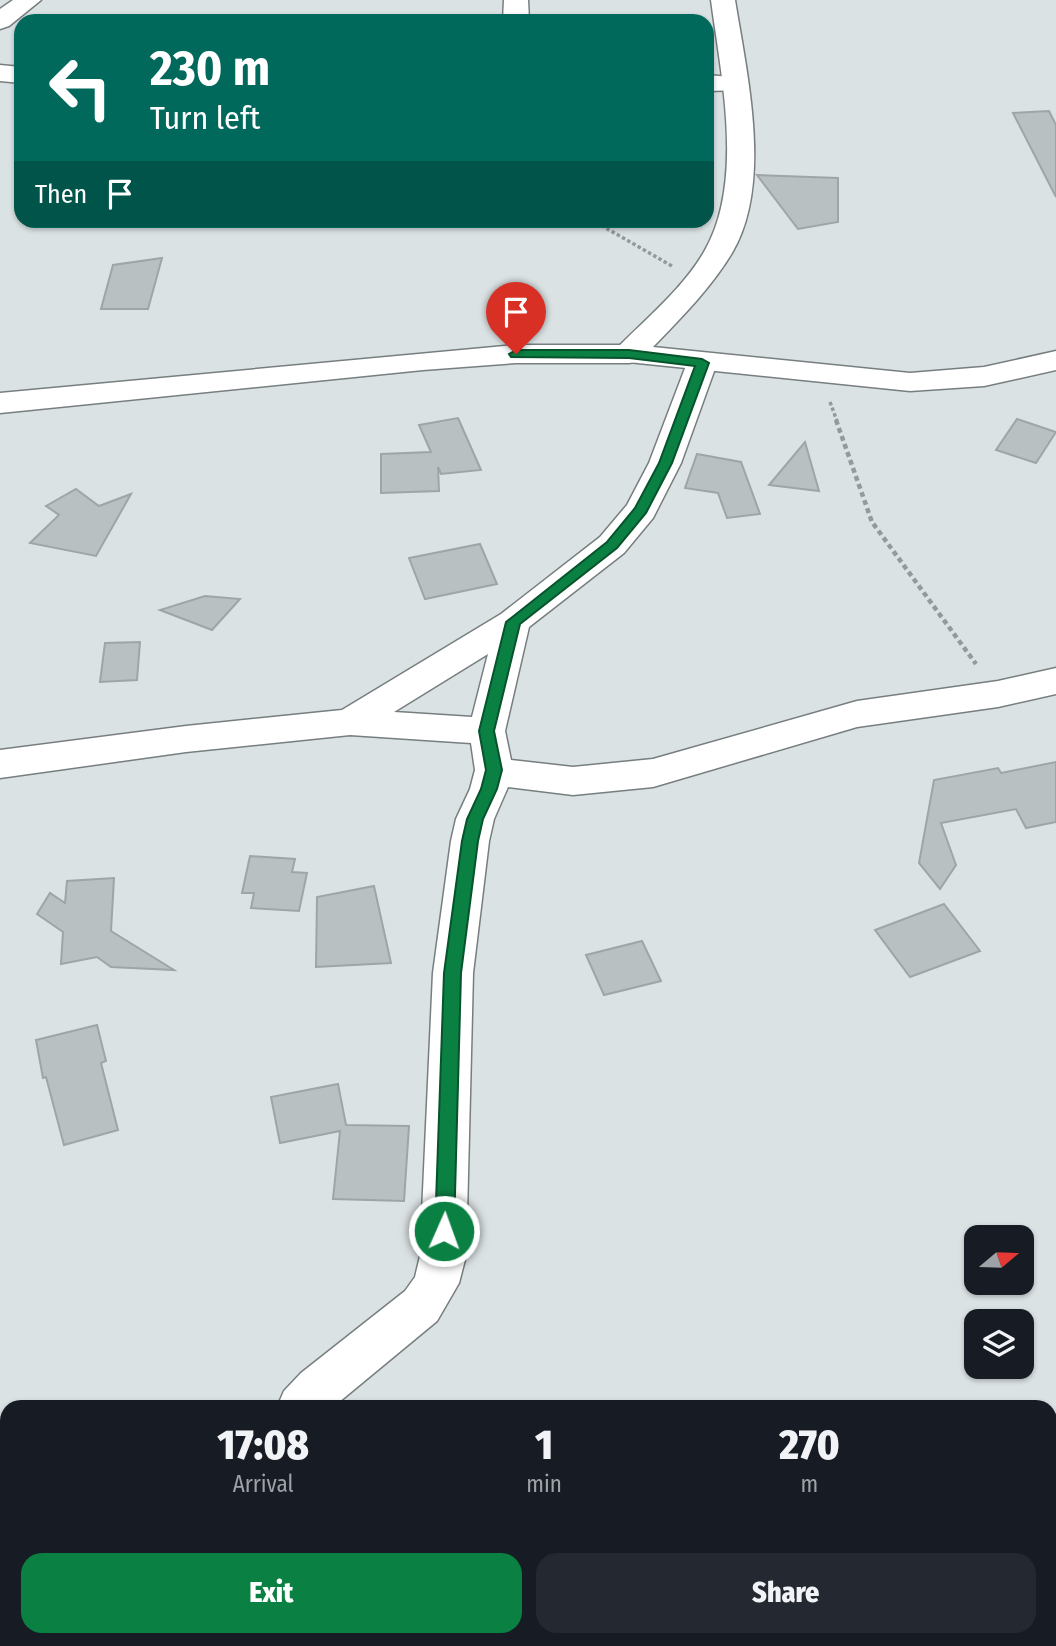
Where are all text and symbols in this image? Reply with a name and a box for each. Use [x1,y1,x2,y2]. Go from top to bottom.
text: 230 m [150,39,270,98]
icon: left [35,42,126,133]
text: Turn left [150,99,260,137]
icon: arrive [101,175,139,213]
text: Then [35,179,87,210]
pin [486,282,546,354]
icon: arrive [497,293,535,331]
position arrow [407,1194,481,1268]
north arrow [964,1225,1034,1295]
map controls [964,1225,1034,1379]
button: layers [964,1309,1034,1379]
text: 17:08 [217,1420,309,1470]
text: 1 [535,1420,553,1470]
text: 270 [779,1420,840,1470]
text: Arrival [233,1470,294,1498]
text: min [526,1470,562,1498]
text: m [801,1470,818,1498]
button: Exit [21,1553,522,1633]
button: Share [536,1553,1036,1633]

